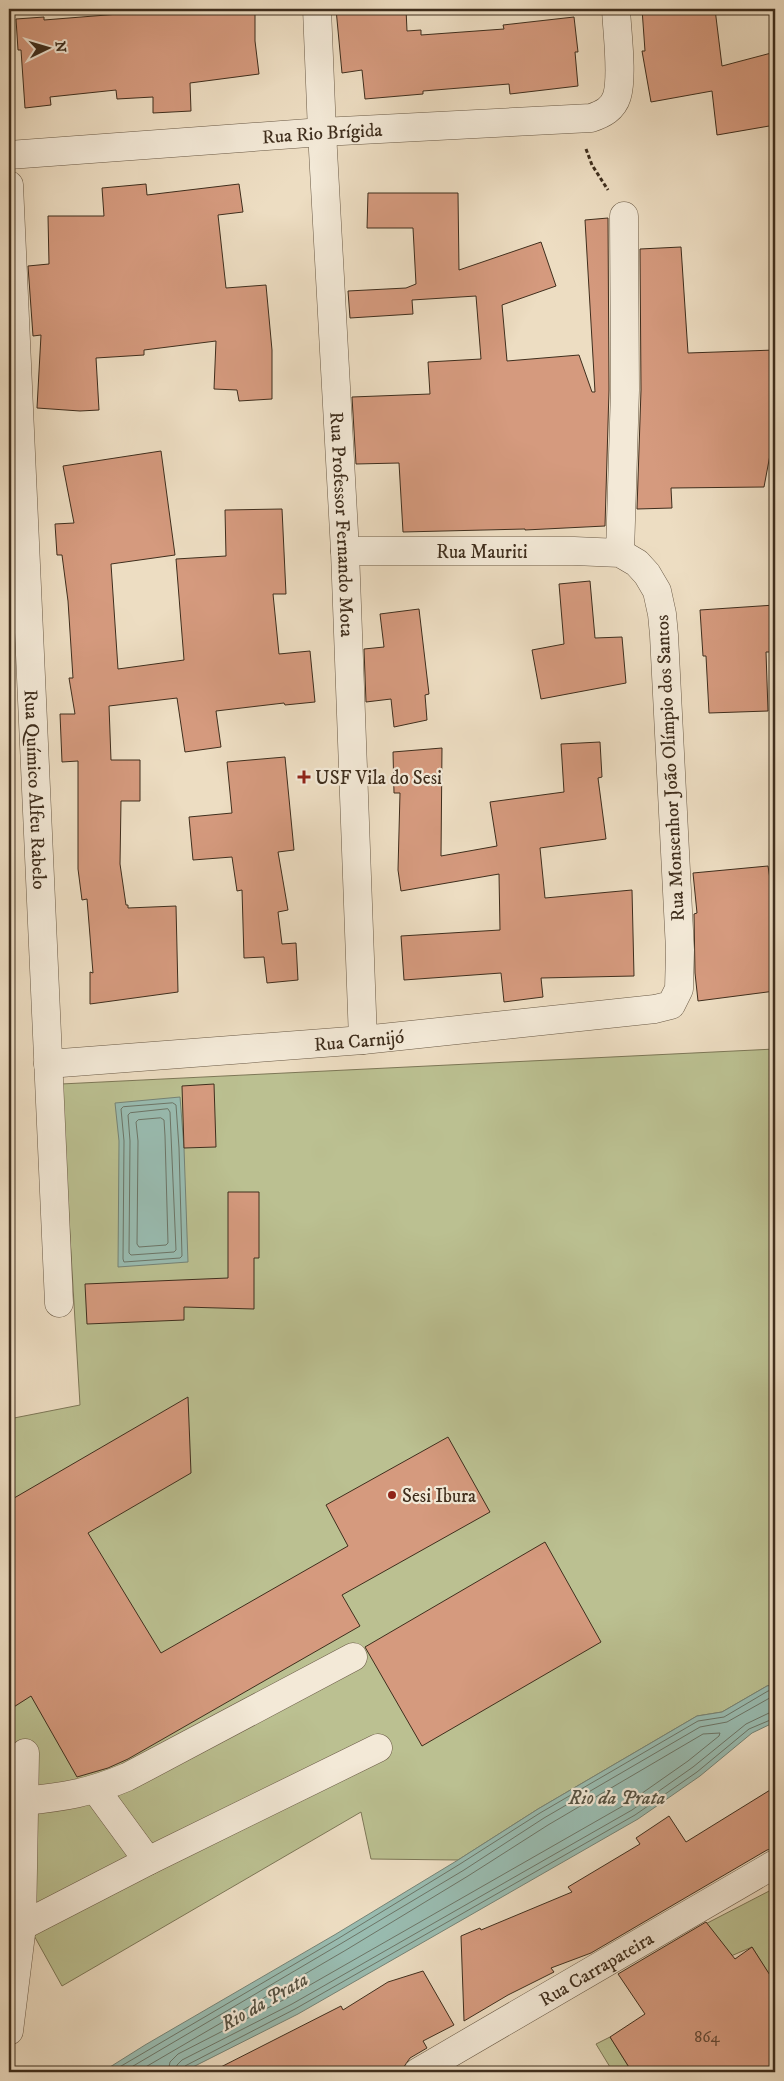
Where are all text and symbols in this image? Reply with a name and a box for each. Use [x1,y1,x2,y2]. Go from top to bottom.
north arrow [22,22,72,72]
text: N [50,40,69,54]
street label: Rua Rio Brígida [261,119,383,149]
street label: Rua Professor Fernando Mota [324,411,358,637]
street label: Rua Mauriti [436,541,528,564]
street label: Rua Monsenhor João Olímpio dos Santos [651,614,690,922]
street label: Rua Químico Alfeu Rabelo [19,689,50,890]
place label: USF Vila do Sesi [315,767,442,790]
marker: USF Vila do Sesi [297,770,311,784]
street label: Rua Carnijó [313,1026,405,1057]
place label: Sesi Ibura [402,1485,476,1508]
marker: Sesi Ibura [386,1489,398,1501]
water label: Rio da Prata [568,1786,665,1811]
street label: Rua Carrapateira [535,1927,658,2012]
water label: Rio da Prata [216,1967,313,2038]
house number: 864 [694,2027,721,2047]

